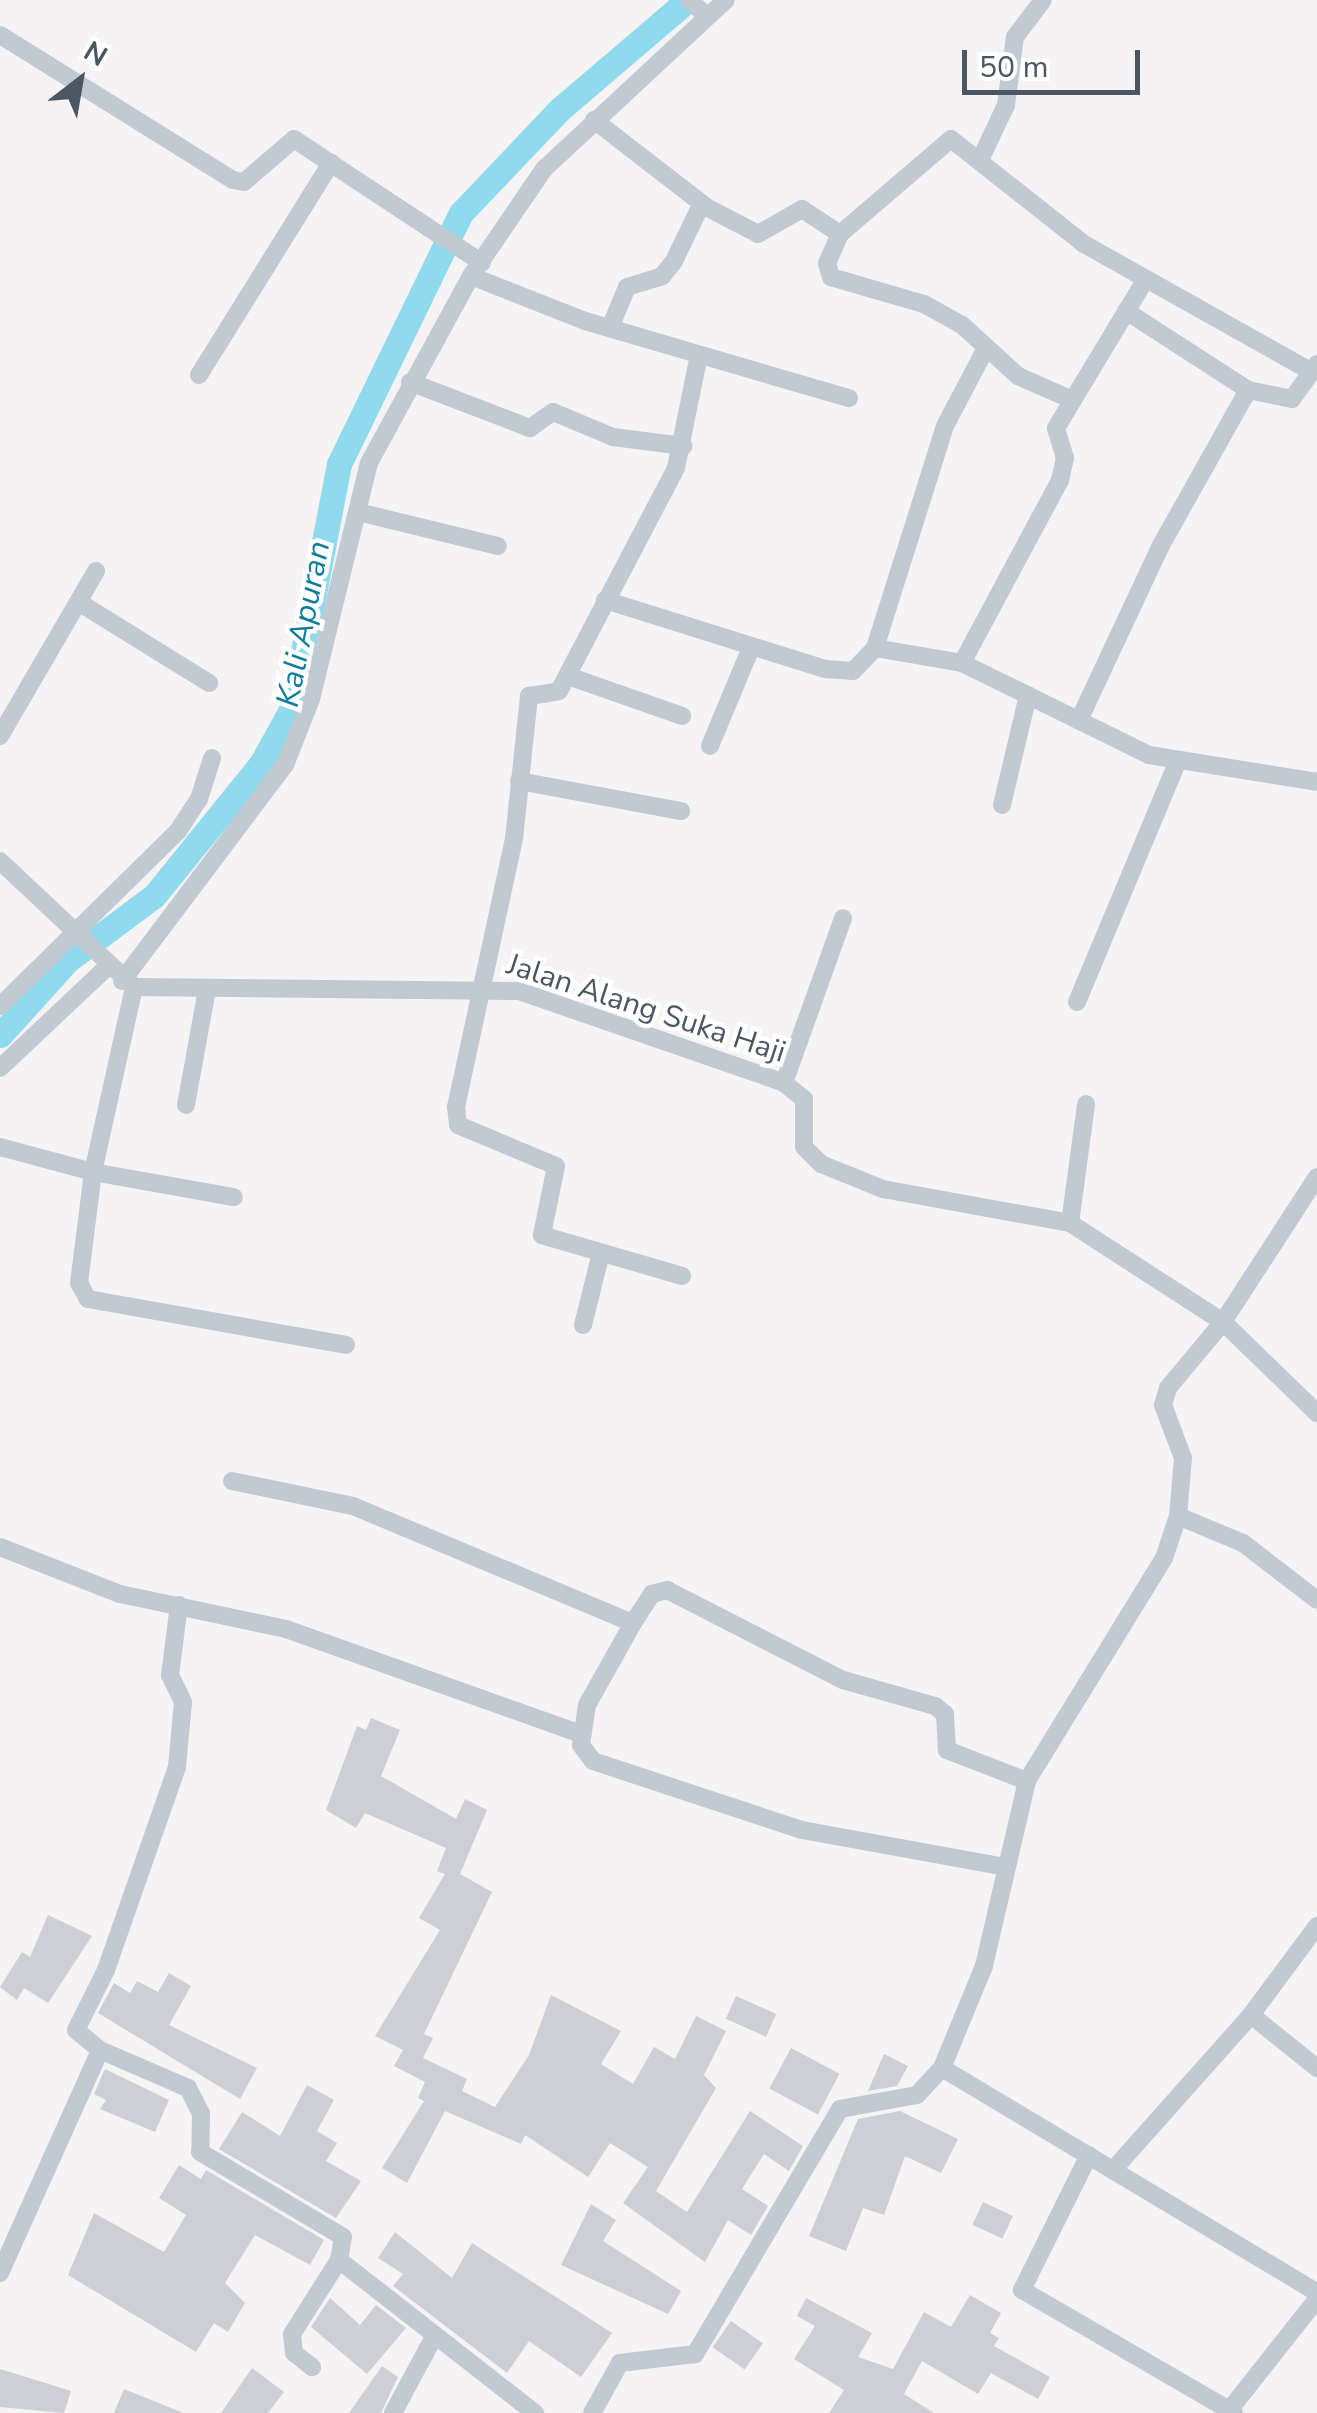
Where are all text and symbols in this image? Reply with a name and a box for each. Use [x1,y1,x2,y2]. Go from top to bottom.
north arrow [30,30,130,130]
scale bar [967,30,1144,92]
text: N [77,33,114,76]
text: 50 m [979,47,1048,88]
water label: Kali Apuran [269,538,339,710]
street label: Jalan Alang Suka Haji [502,947,790,1071]

